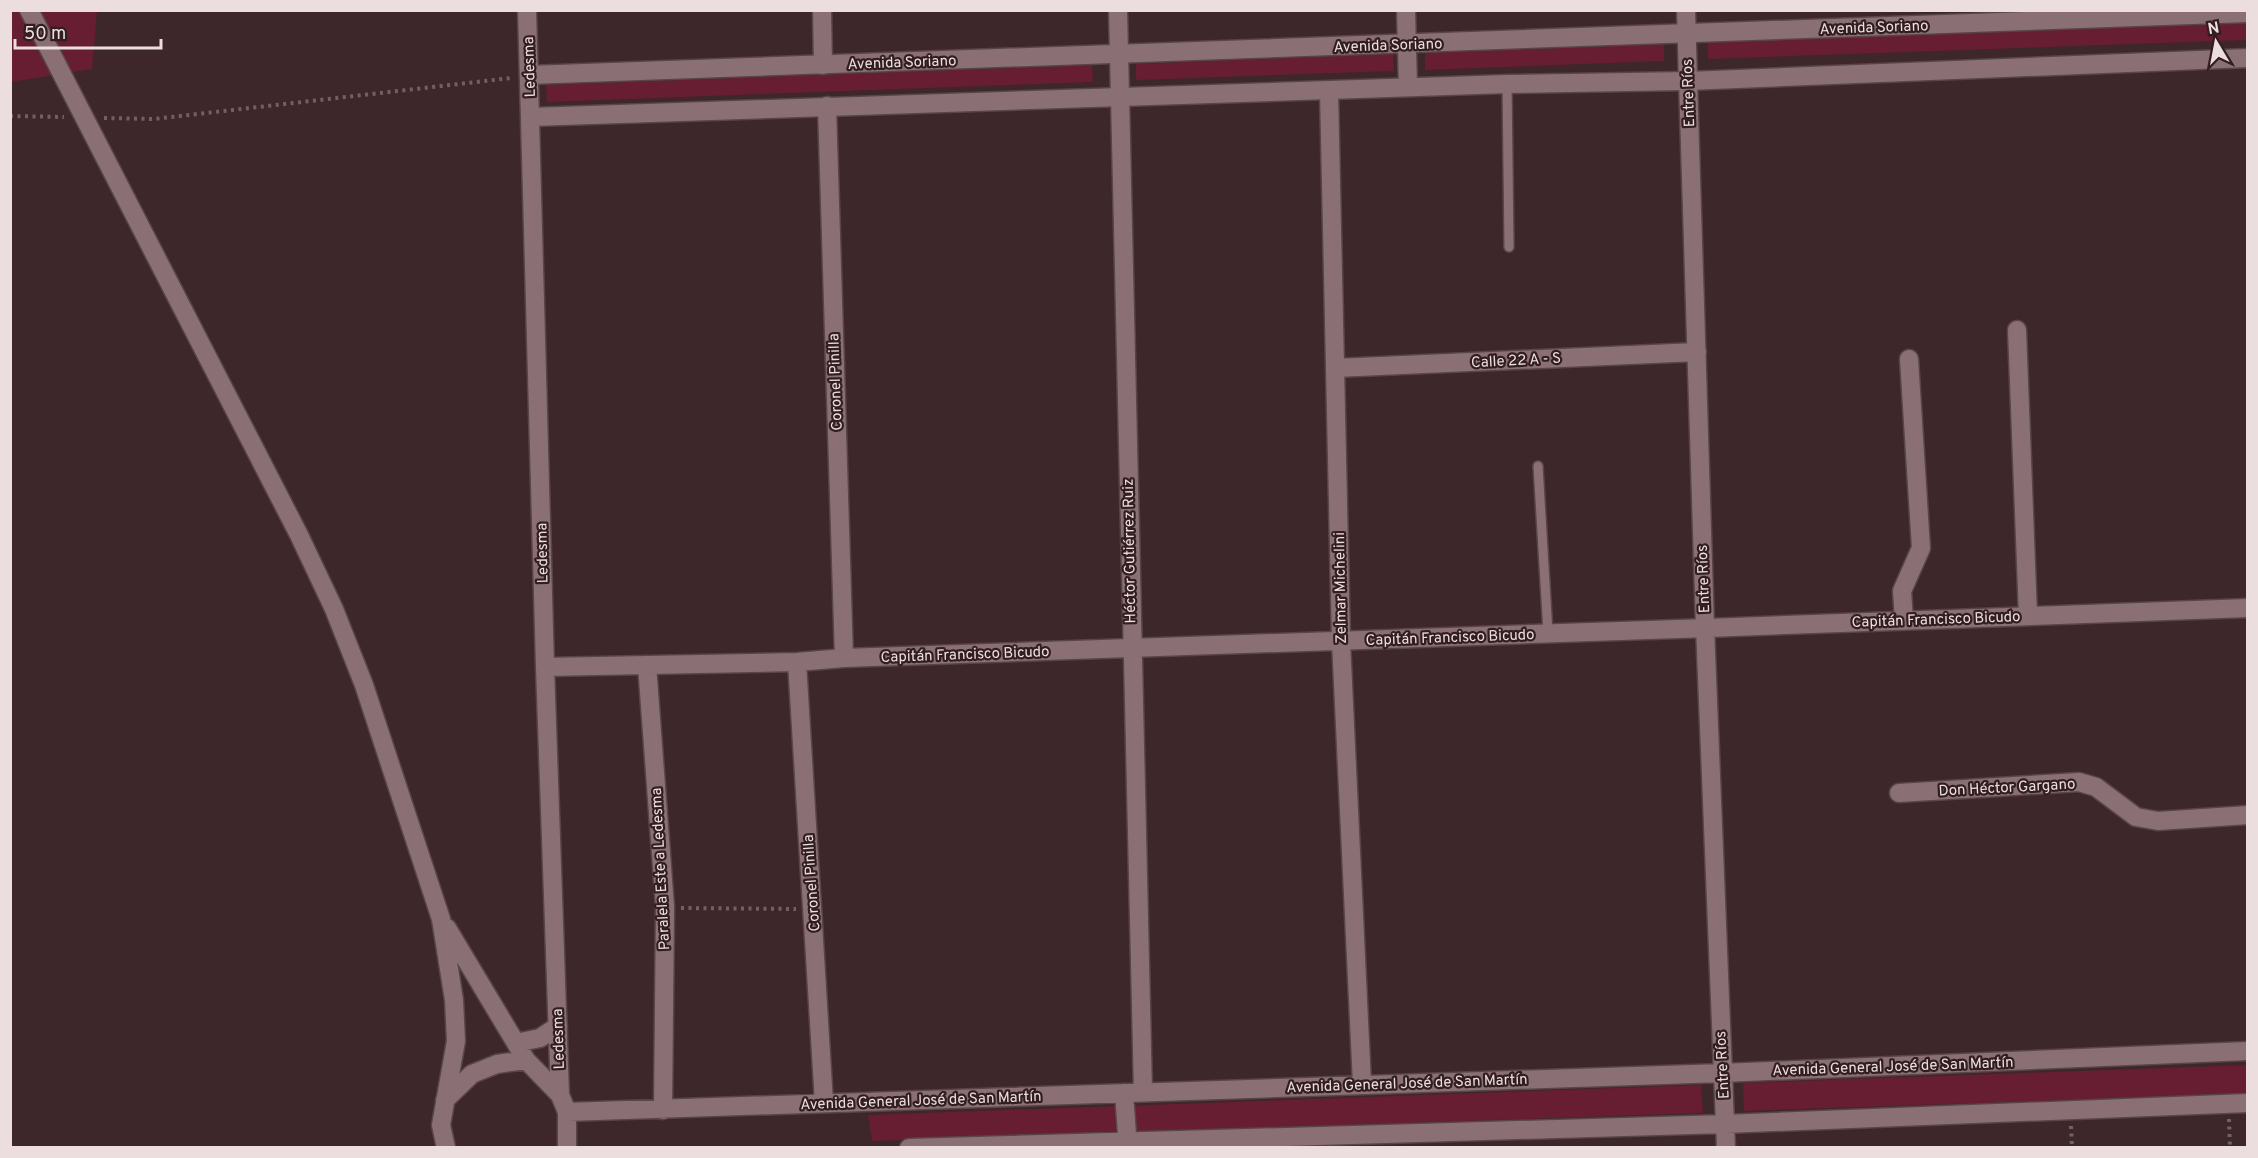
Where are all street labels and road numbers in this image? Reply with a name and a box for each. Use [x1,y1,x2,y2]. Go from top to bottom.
street label: Avenida Soriano [1819,17,1929,40]
street label: Avenida Soriano [1333,35,1443,58]
street label: Ledesma [520,36,541,98]
street label: Avenida Soriano [847,52,957,75]
street label: Entre Ríos [1679,58,1700,127]
street label: Coronel Pinilla [825,333,848,431]
street label: Calle 22 A - S [1471,350,1561,373]
street label: Héctor Gutiérrez Ruiz [1120,478,1141,624]
street label: Ledesma [533,522,554,584]
street label: Zelmar Michelini [1331,532,1352,644]
street label: Entre Ríos [1694,544,1715,613]
street label: Capitán Francisco Bicudo [1851,608,2021,633]
street label: Capitán Francisco Bicudo [1365,626,1535,651]
street label: Capitán Francisco Bicudo [880,643,1050,668]
street label: Don Héctor Gargano [1938,775,2076,802]
street label: Paralela Este a Ledesma [648,787,675,951]
street label: Coronel Pinilla [800,834,825,932]
street label: Ledesma [549,1008,570,1070]
street label: Entre Ríos [1712,1030,1735,1100]
street label: Avenida General José de San Martín [1772,1054,2014,1081]
street label: Avenida General José de San Martín [1286,1071,1528,1098]
street label: Avenida General José de San Martín [800,1088,1042,1115]

